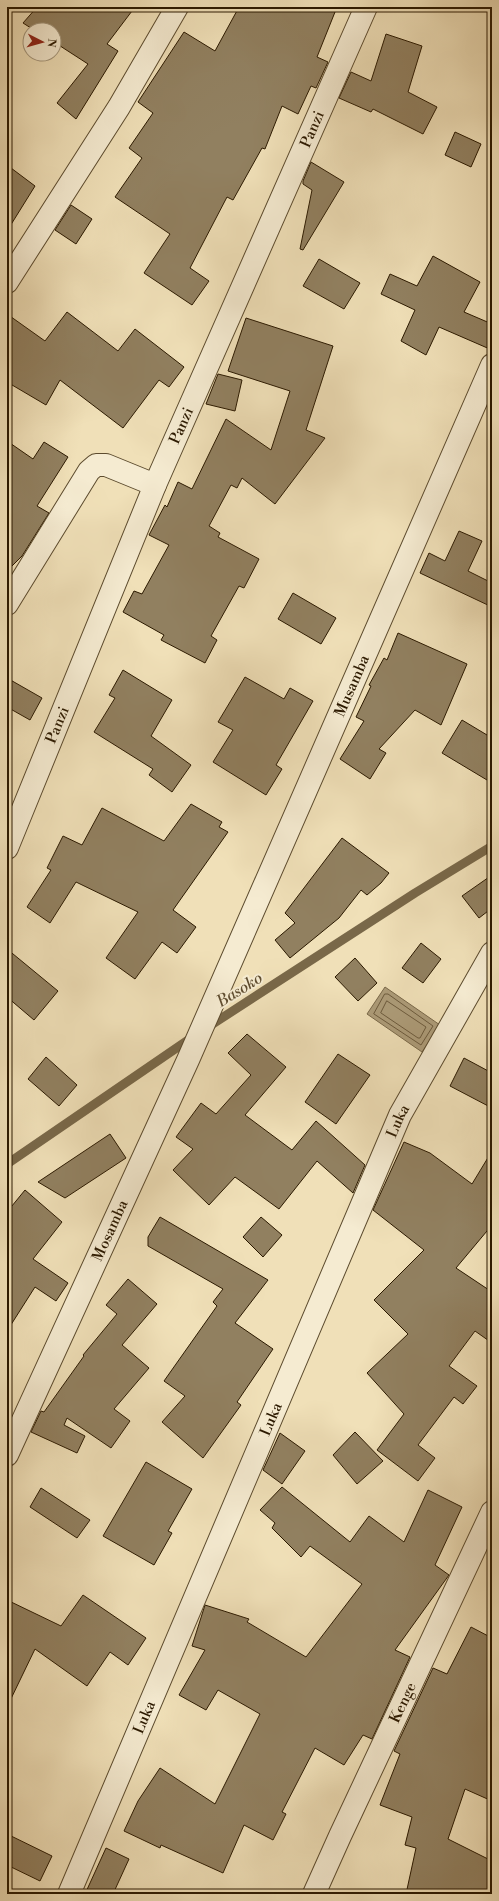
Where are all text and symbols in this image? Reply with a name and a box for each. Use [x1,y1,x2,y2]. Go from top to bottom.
north arrow [22,22,62,62]
text: N [44,38,58,48]
street label: Panzi [296,108,329,151]
street label: Panzi [165,404,198,447]
street label: Musamba [330,652,374,720]
street label: Panzi [42,704,74,746]
water label: Basoko [212,968,266,1012]
street label: Luka [382,1101,414,1141]
street label: Mosamba [88,1197,133,1264]
street label: Luka [256,1399,287,1439]
street label: Kenge [385,1679,421,1726]
street label: Luka [129,1698,160,1737]

